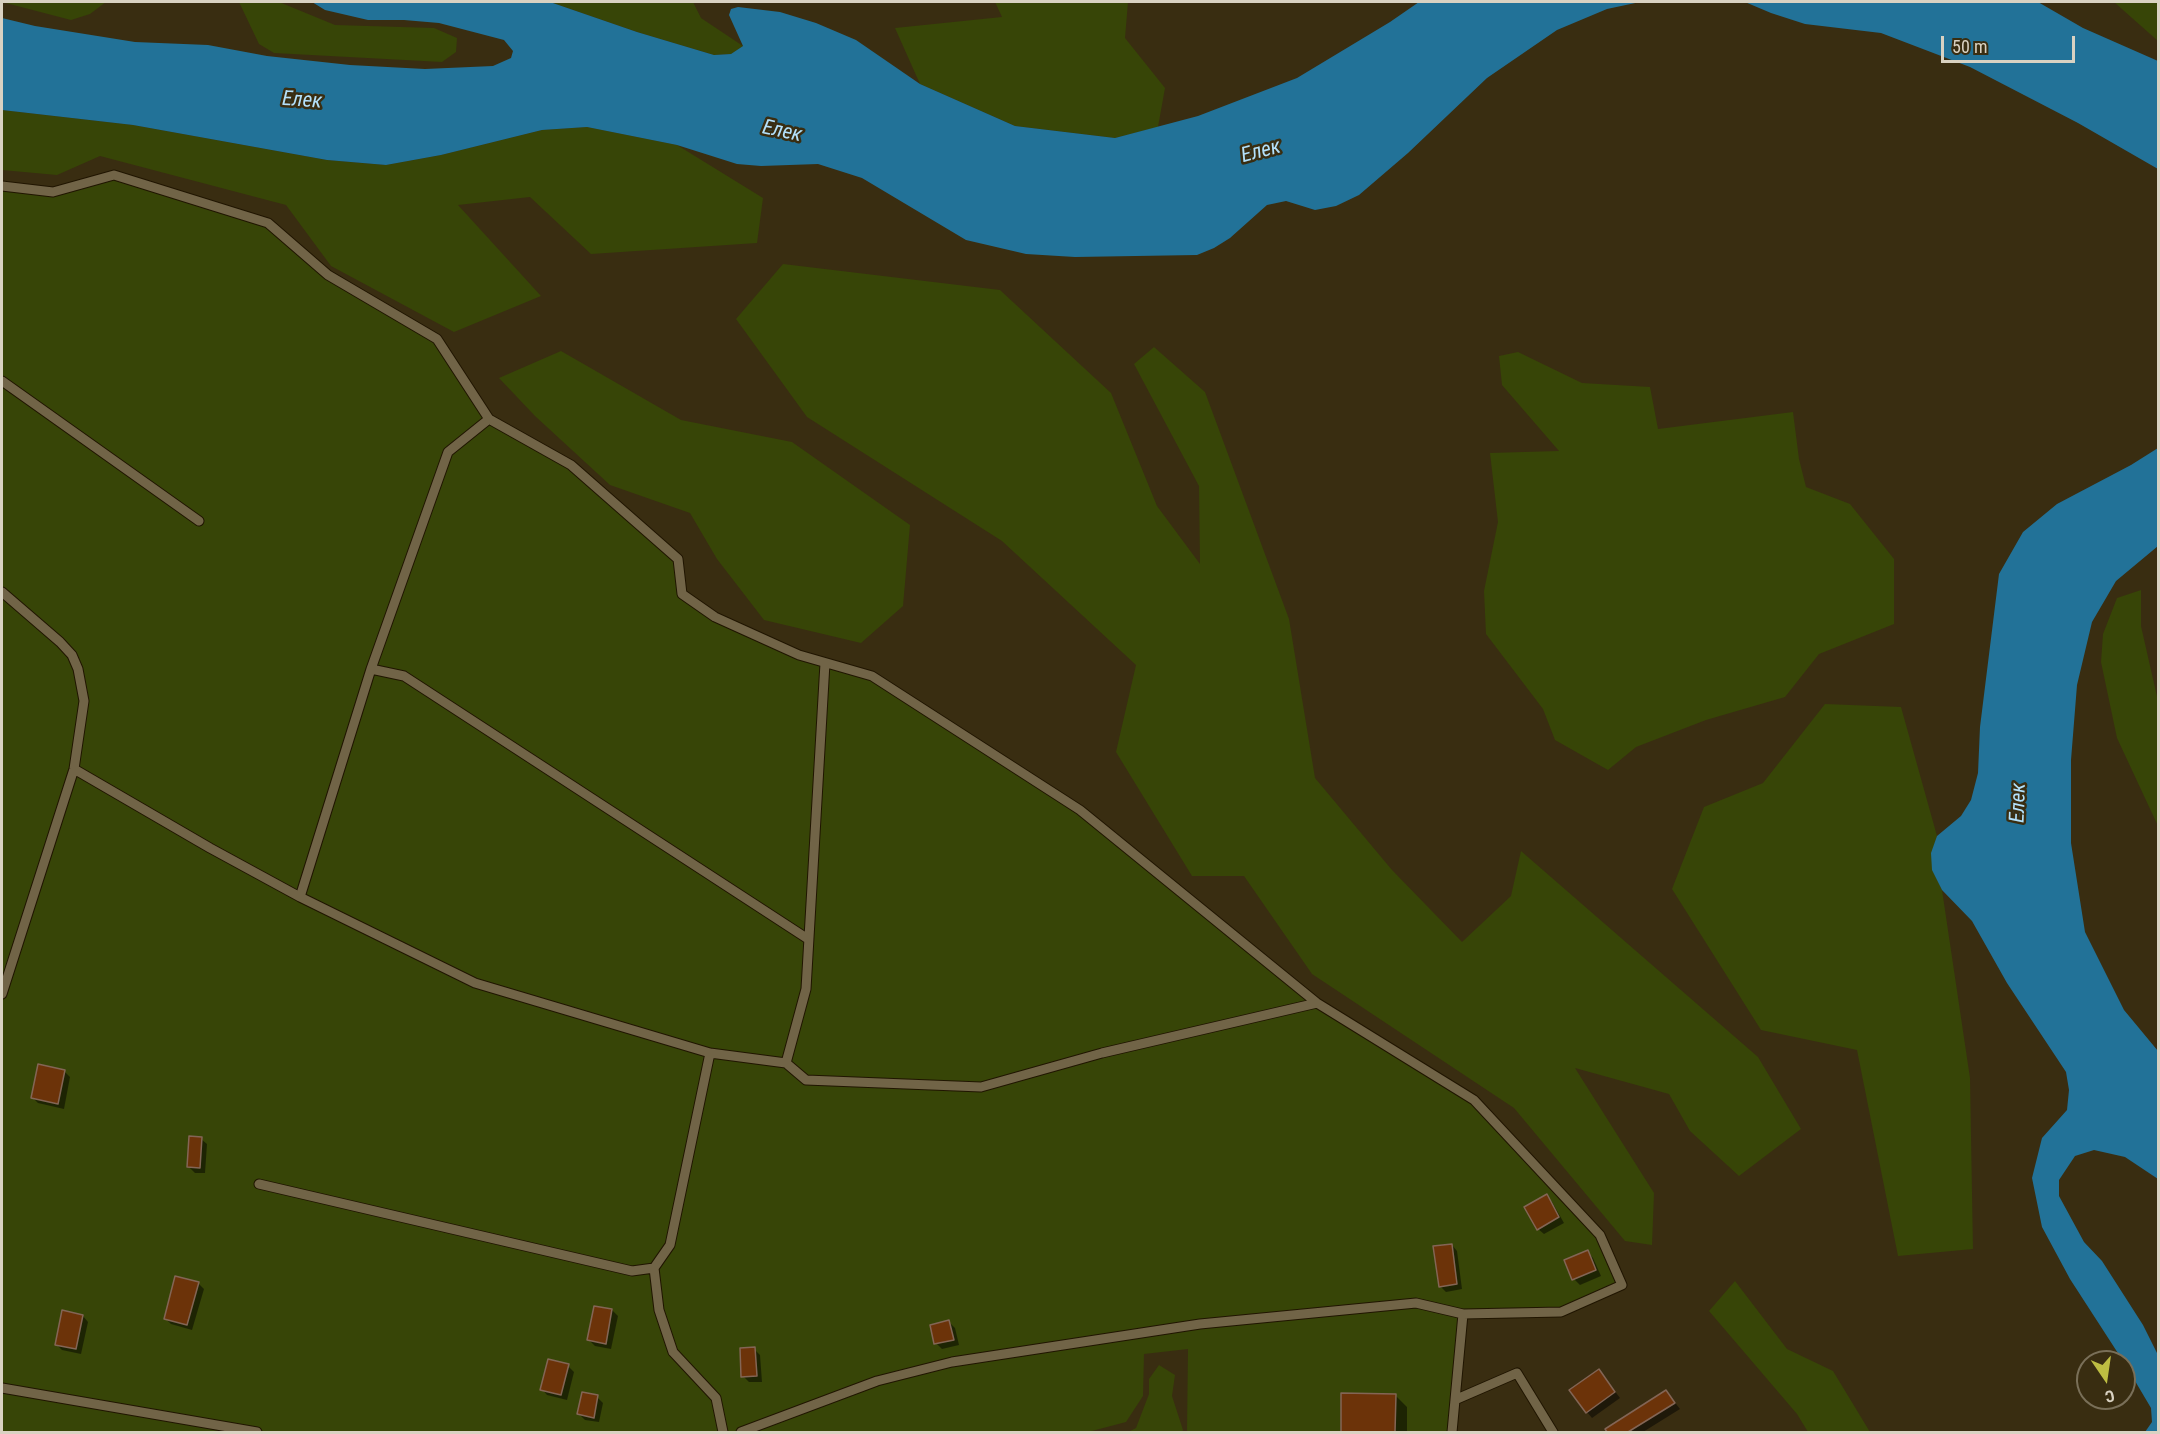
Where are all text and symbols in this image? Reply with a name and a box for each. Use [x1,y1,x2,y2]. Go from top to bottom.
scale bar [1944,24,2078,62]
text: 50 m [1952,36,1987,57]
water label: Елек [281,87,323,115]
water label: Елек [760,116,804,148]
water label: Елек [1238,135,1284,169]
water label: Елек [2006,783,2032,823]
north arrow [2076,1350,2136,1410]
text: С [2103,1386,2116,1406]

